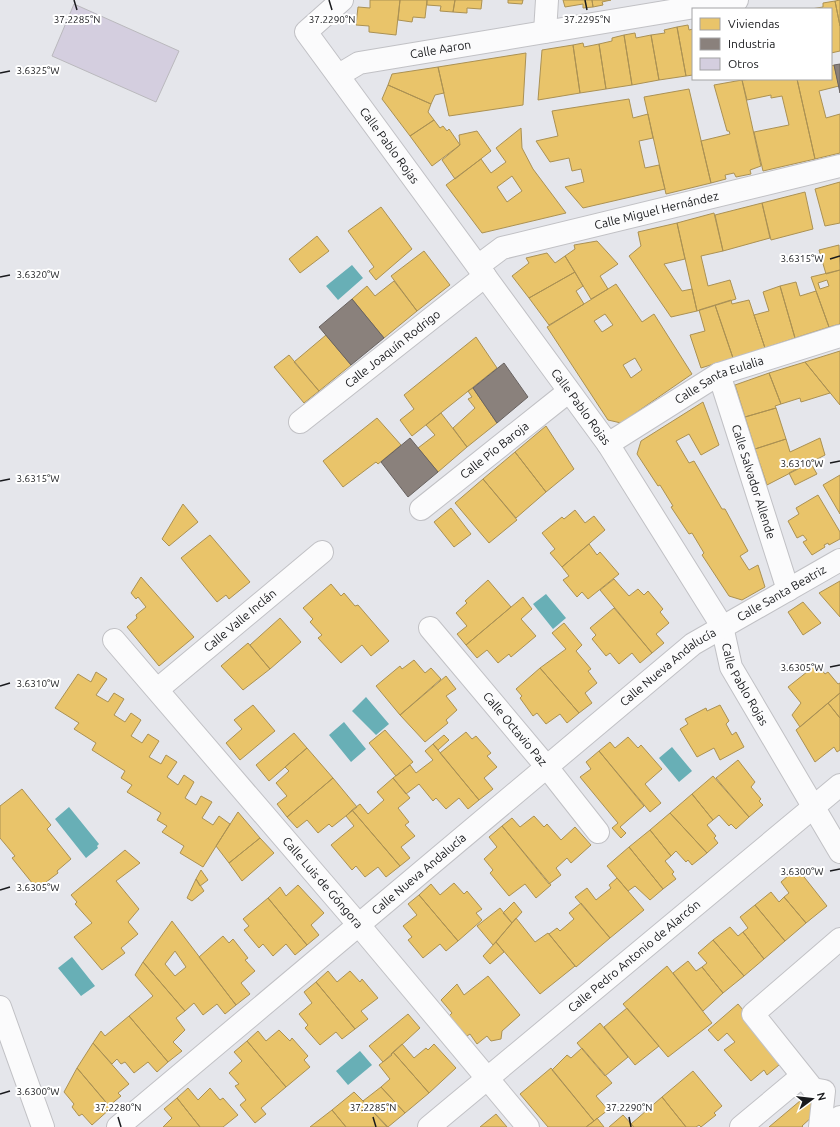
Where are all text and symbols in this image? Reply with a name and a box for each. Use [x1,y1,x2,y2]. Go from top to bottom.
legend [692,8,832,80]
text: 37.2285°N [54,14,100,25]
text: 37.2290°N [309,14,355,25]
text: 37.2295°N [564,14,610,25]
text: Viviendas [728,17,780,30]
street label: Calle Aaron [409,37,472,60]
text: Industria [728,37,775,50]
text: Otros [728,57,759,70]
text: 3.6325°W [16,65,60,76]
street label: Calle Pablo Rojas [357,105,422,186]
street label: Calle Miguel Hernández [593,189,720,231]
text: 3.6315°W [780,253,824,264]
text: 3.6320°W [16,269,60,280]
street label: Calle Joaquín Rodrigo [342,307,443,390]
street label: Calle Santa Eulalia [672,353,765,406]
street label: Calle Pablo Rojas [549,366,613,447]
street label: Calle Pío Baroja [457,419,531,481]
street label: Calle Salvador Allende [729,423,778,540]
text: 3.6310°W [780,458,824,469]
text: 3.6315°W [16,473,60,484]
street label: Calle Santa Beatriz [735,562,829,623]
street label: Calle Valle Inclán [201,586,279,654]
street label: Calle Nueva Andalucía [617,625,718,709]
street label: Calle Pablo Rojas [720,642,771,728]
text: 3.6305°W [780,662,824,673]
text: 3.6310°W [16,678,60,689]
street label: Calle Octavio Paz [481,689,550,769]
street label: Calle Nueva Andalucía [369,831,468,917]
street label: Calle Luis de Góngora [280,834,366,931]
text: 3.6300°W [780,866,824,877]
text: 3.6305°W [16,882,60,893]
street label: Calle Pedro Antonio de Alarcón [565,897,703,1014]
north arrow [792,1079,832,1119]
text: 3.6300°W [16,1086,60,1097]
text: N [815,1091,829,1102]
text: 37.2280°N [95,1102,141,1113]
text: 37.2285°N [350,1102,396,1113]
text: 37.2290°N [606,1102,652,1113]

